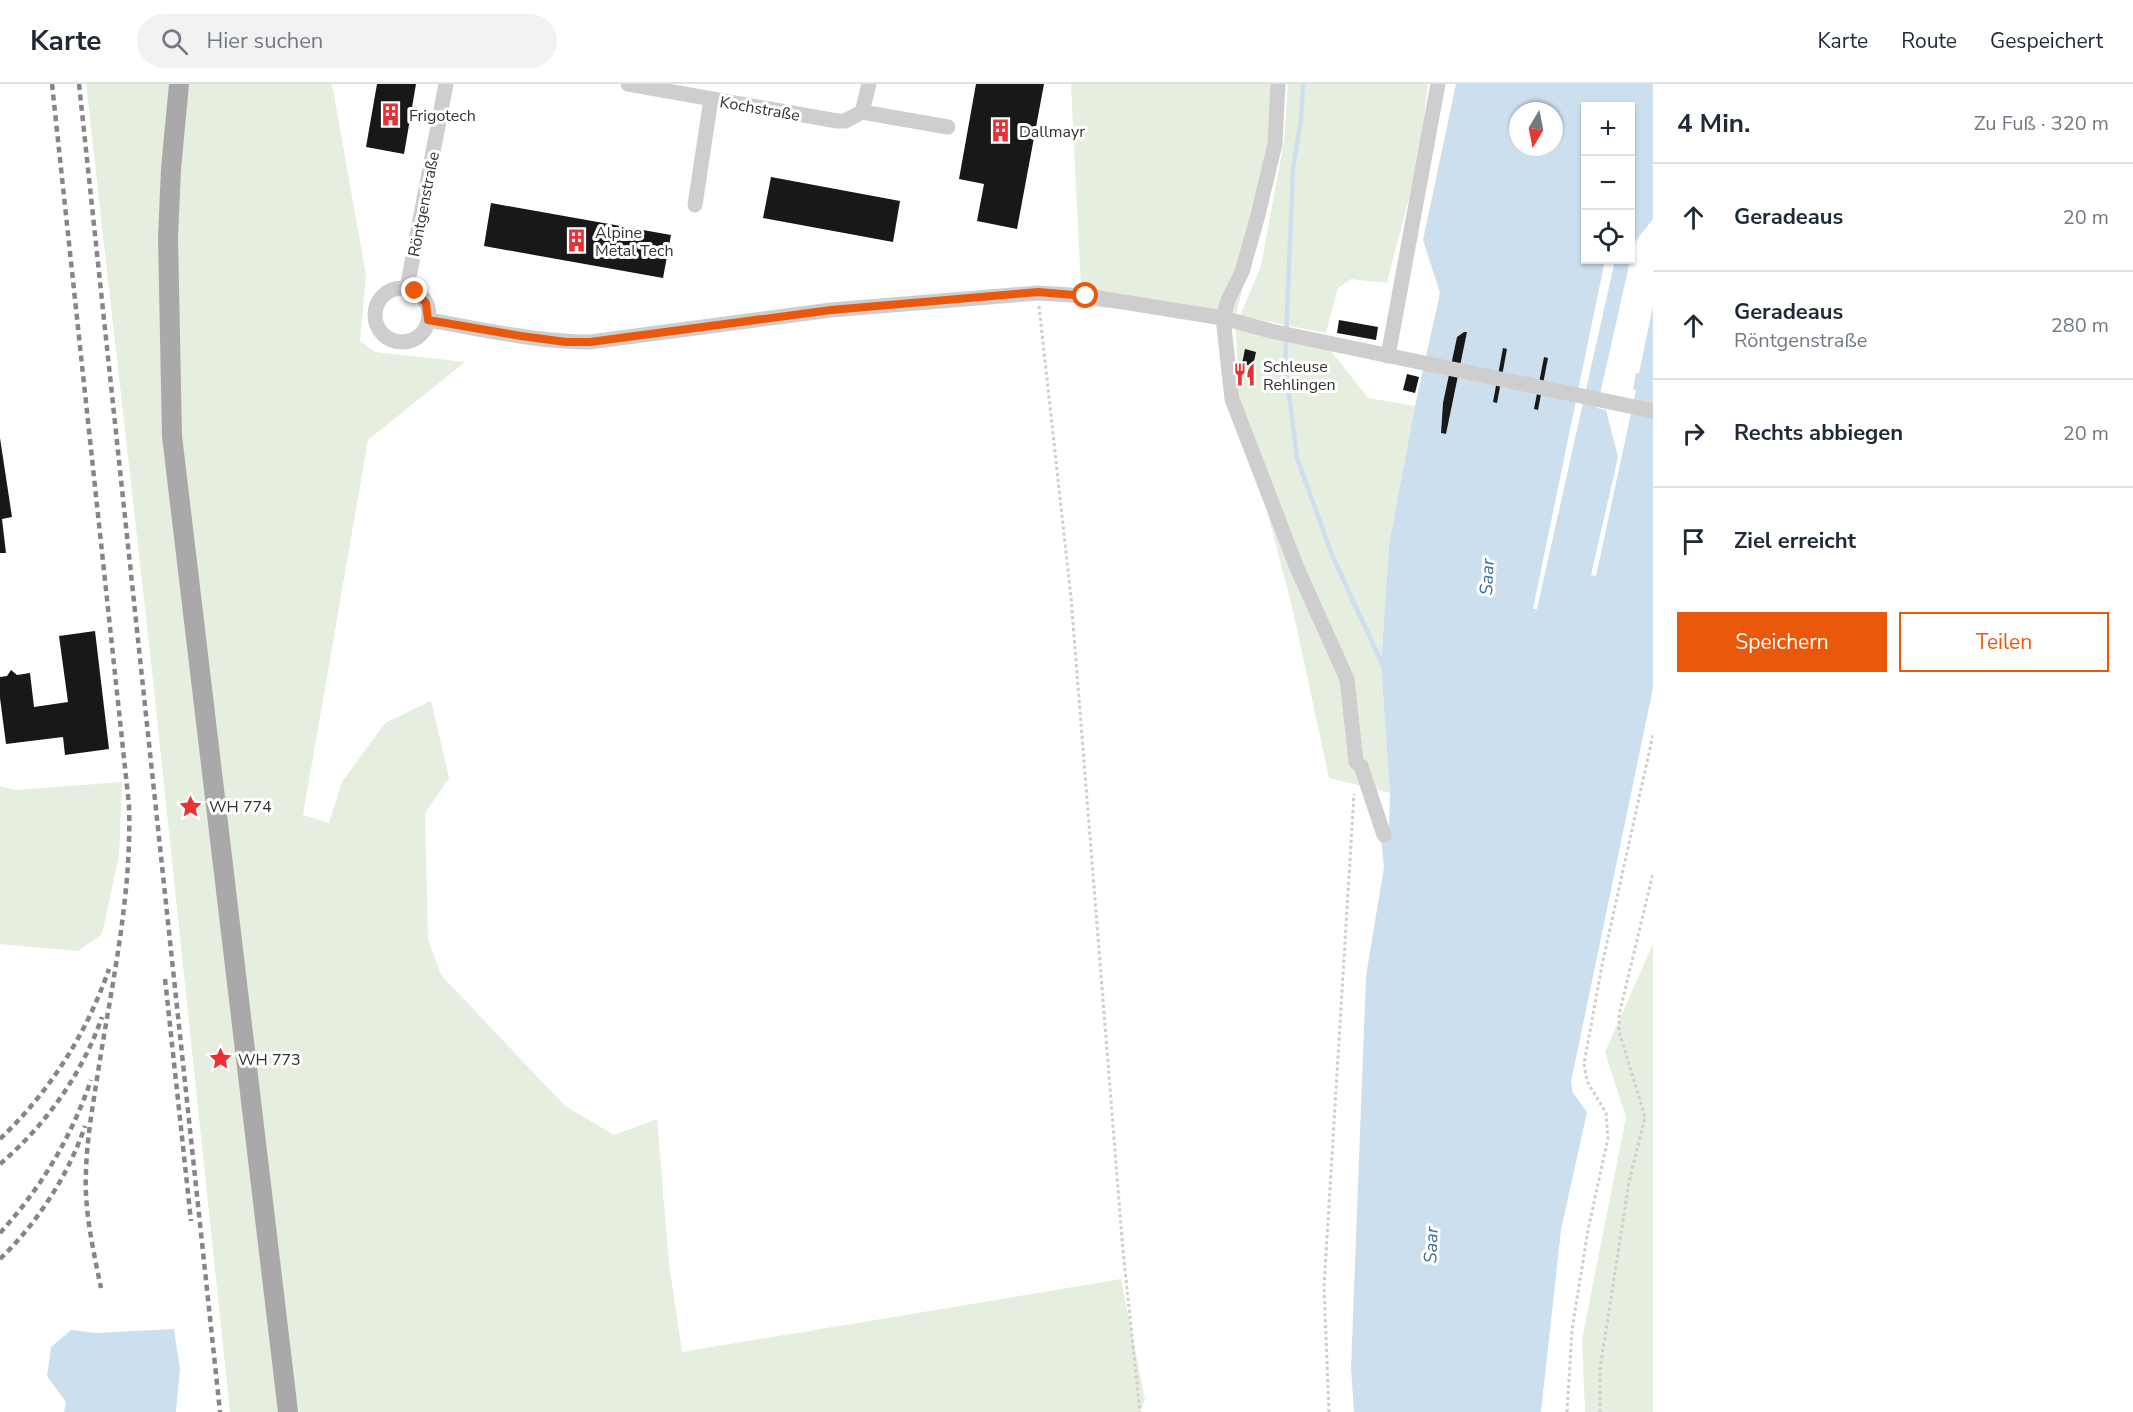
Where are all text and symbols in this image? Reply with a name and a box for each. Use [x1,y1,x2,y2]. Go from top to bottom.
search box [137,14,557,68]
text: Karte [30,22,101,60]
icon: search [158,25,191,58]
text: Hier suchen [206,26,323,56]
text: Karte [1818,27,1868,55]
text: Route [1901,27,1957,55]
text: Gespeichert [1990,27,2103,55]
street label: Kochstraße [718,91,802,127]
building icon: Frigotech [378,102,404,128]
north arrow [1509,102,1563,156]
map controls [1581,102,1635,264]
button: + [1581,102,1635,156]
place label: Frigotech [409,105,476,127]
text: 4 Min. [1677,106,1750,141]
text: Zu Fuß · 320 m [1974,110,2109,137]
building icon: Dallmayr [988,118,1014,144]
place label: Dallmayr [1019,121,1085,143]
street label: Röntgenstraße [403,150,445,259]
button: − [1581,156,1635,210]
icon: ahead [1677,201,1710,234]
text: Geradeaus [1734,202,1843,232]
text: 20 m [2063,204,2109,231]
button: locate [1581,210,1635,264]
place label: Alpine Metal Tech [595,222,674,262]
building icon: Alpine Metal Tech [564,228,590,254]
route end [401,277,427,303]
route start [1072,282,1098,308]
text: Geradeaus [1734,297,1843,327]
icon: ahead [1677,309,1710,342]
text: 280 m [2051,312,2109,339]
text: Röntgenstraße [1734,327,1867,354]
place label: Schleuse Rehlingen [1263,356,1336,396]
restaurant icon: Schleuse Rehlingen [1232,362,1258,388]
icon: right [1677,417,1710,450]
text: Rechts abbiegen [1734,418,1903,448]
text: 20 m [2063,420,2109,447]
icon: arrive [1677,525,1710,558]
text: Ziel erreicht [1734,526,1856,556]
water label: Saar [1474,558,1500,596]
button: Speichern [1677,612,1887,672]
button: Teilen [1899,612,2109,672]
place icon: WH 774 [178,793,204,819]
place label: WH 774 [209,796,272,818]
place icon: WH 773 [207,1046,233,1072]
place label: WH 773 [238,1049,301,1071]
water label: Saar [1418,1226,1444,1264]

